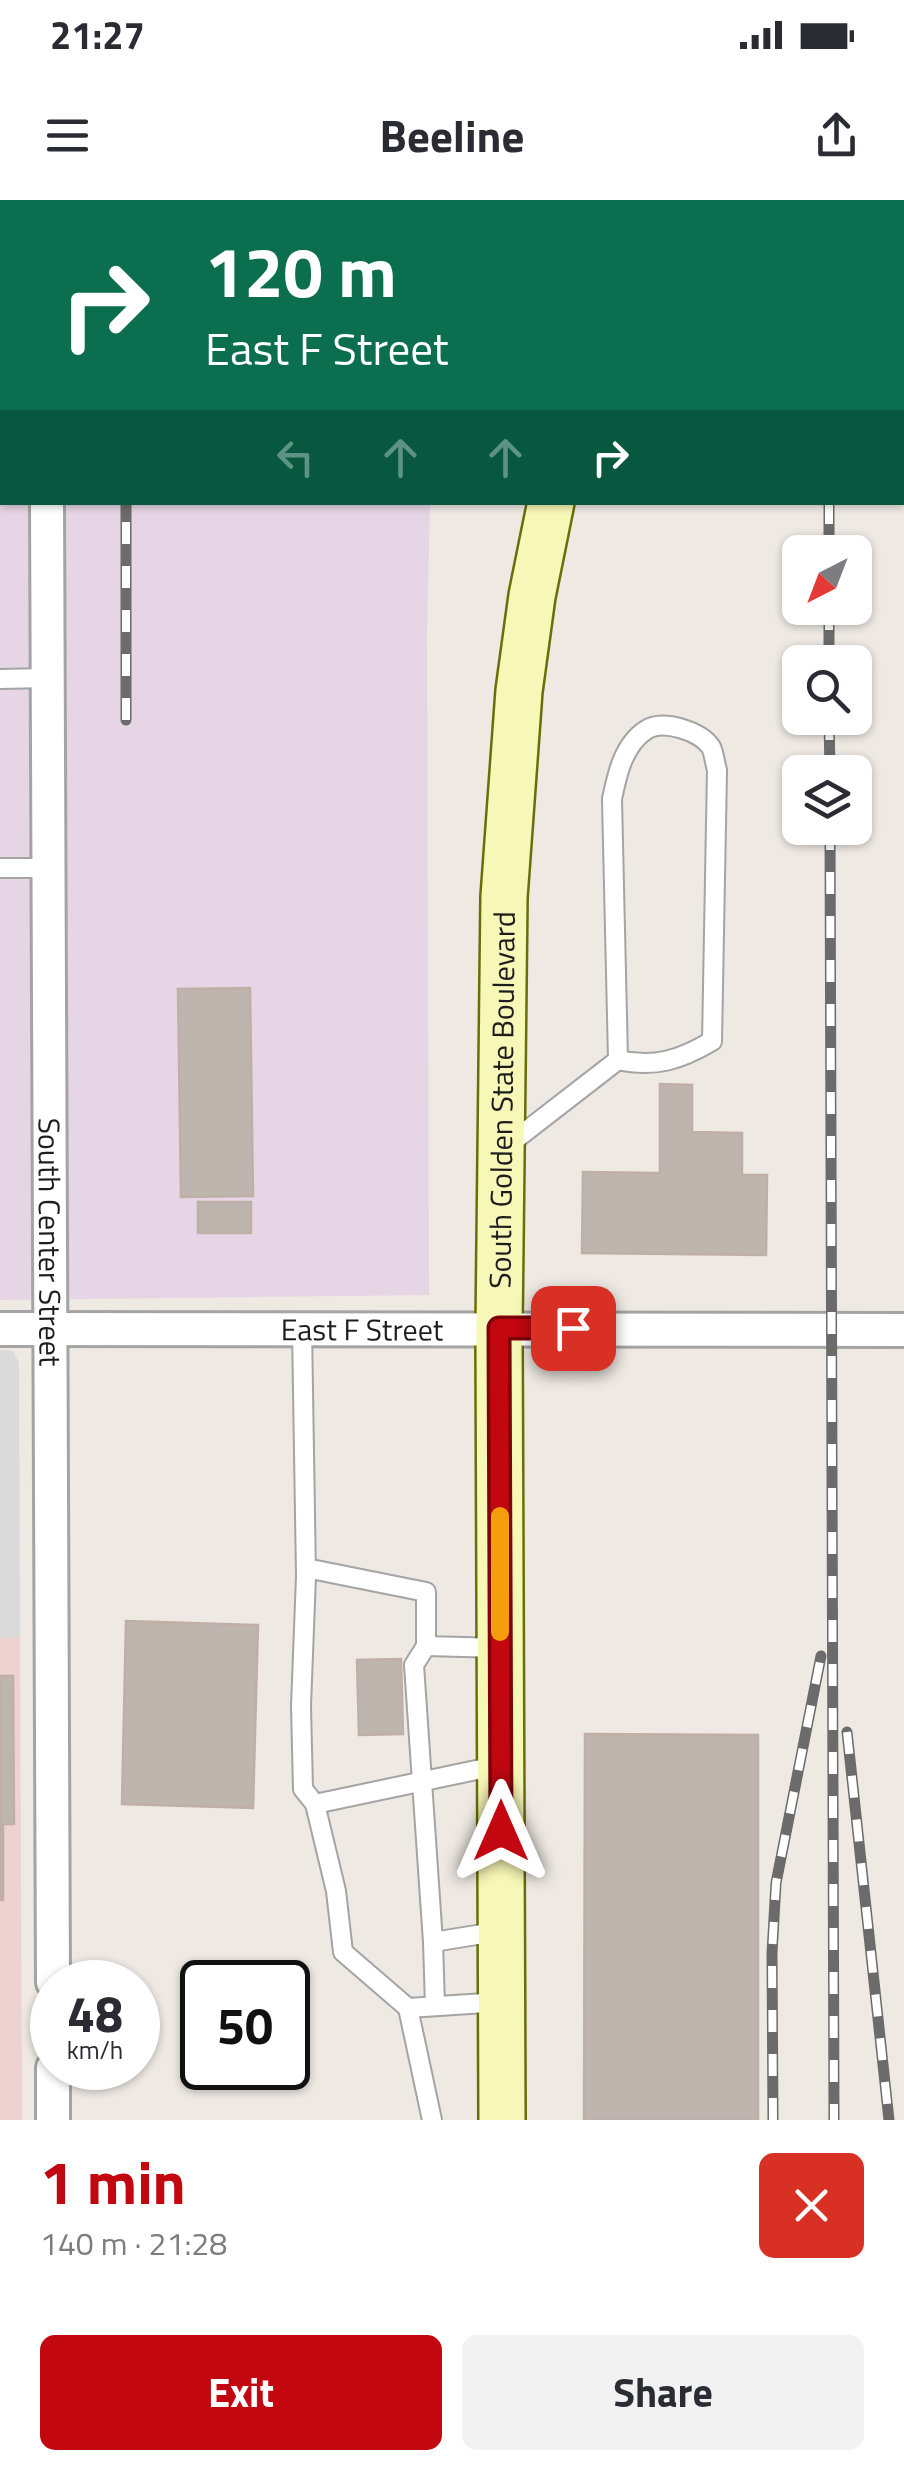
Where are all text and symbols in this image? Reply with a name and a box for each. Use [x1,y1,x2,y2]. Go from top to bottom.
text: 21:27 [50,6,145,64]
text: Beeline [380,101,524,169]
icon: menu [40,108,95,163]
icon: share [809,108,864,163]
text: 120 m [205,218,397,324]
icon: right [40,240,170,370]
text: East F Street [205,314,449,382]
icon: left [268,430,323,485]
icon: ahead [373,430,428,485]
icon: ahead [478,430,533,485]
icon: right [583,430,638,485]
north arrow [782,535,872,625]
map controls [782,535,872,845]
button: search [782,645,872,735]
button: layers [782,755,872,845]
street label: South Golden State Boulevard [476,911,527,1289]
street label: South Center Street [26,1118,74,1367]
pin [531,1286,616,1371]
icon: arrive [546,1301,601,1356]
street label: East F Street [281,1306,444,1352]
position arrow [449,1779,553,1883]
speed limit sign: 50 [180,1960,310,2090]
text: 48 [67,1975,123,2051]
text: km/h [67,2031,123,2069]
text: 1 min [40,2136,186,2227]
button: close [759,2153,864,2258]
text: 140 m · 21:28 [40,2219,227,2267]
button: Exit [40,2335,442,2450]
button: Share [462,2335,864,2450]

